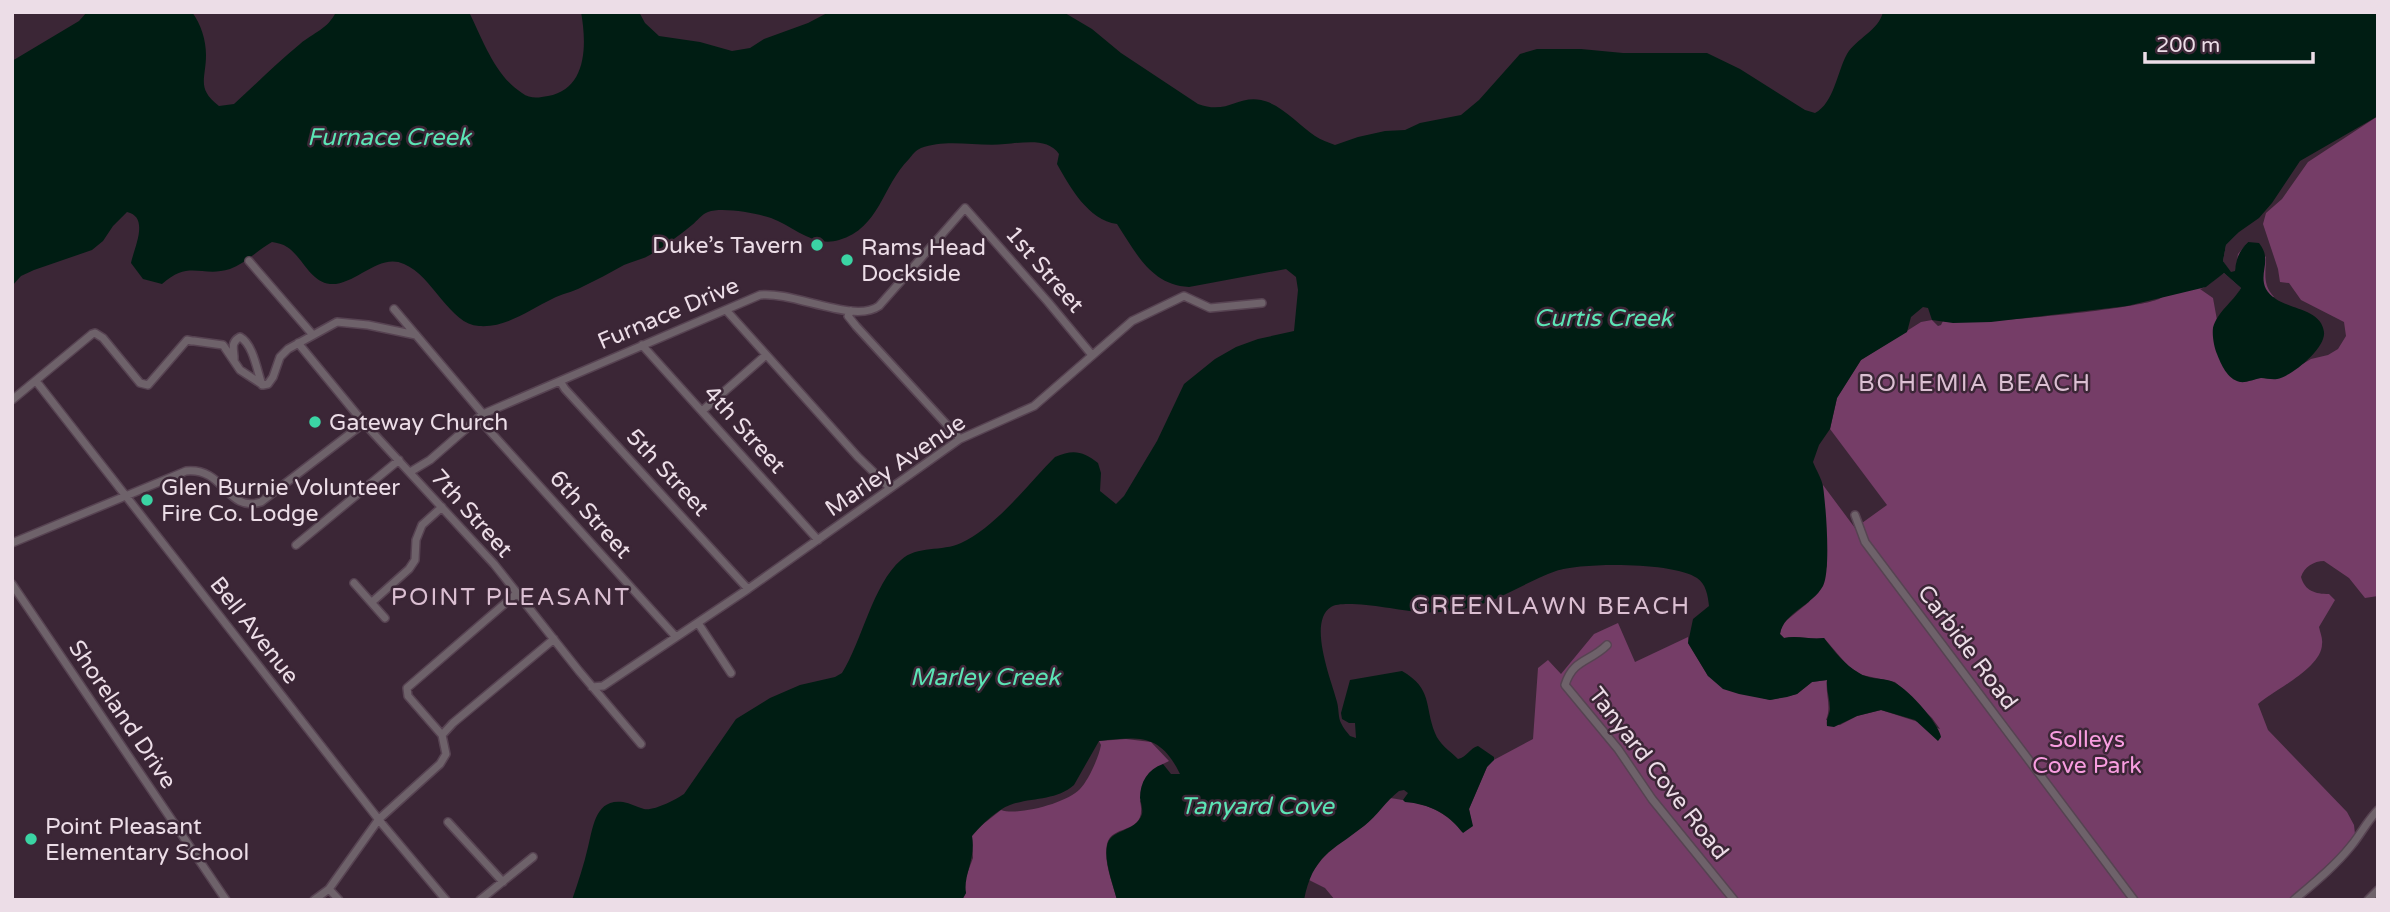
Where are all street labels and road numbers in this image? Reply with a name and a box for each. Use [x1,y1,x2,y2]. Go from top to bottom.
street label: 1st Street [999,221,1090,319]
street label: Furnace Drive [594,272,743,356]
street label: 4th Street [697,380,791,480]
street label: Marley Avenue [820,409,971,523]
street label: 5th Street [620,423,715,522]
street label: 7th Street [424,464,518,564]
street label: 6th Street [543,465,637,565]
street label: Bell Avenue [204,571,305,690]
street label: Carbide Road [1911,580,2023,716]
street label: Shoreland Drive [62,635,182,794]
street label: Tanyard Cove Road [1582,682,1734,865]

